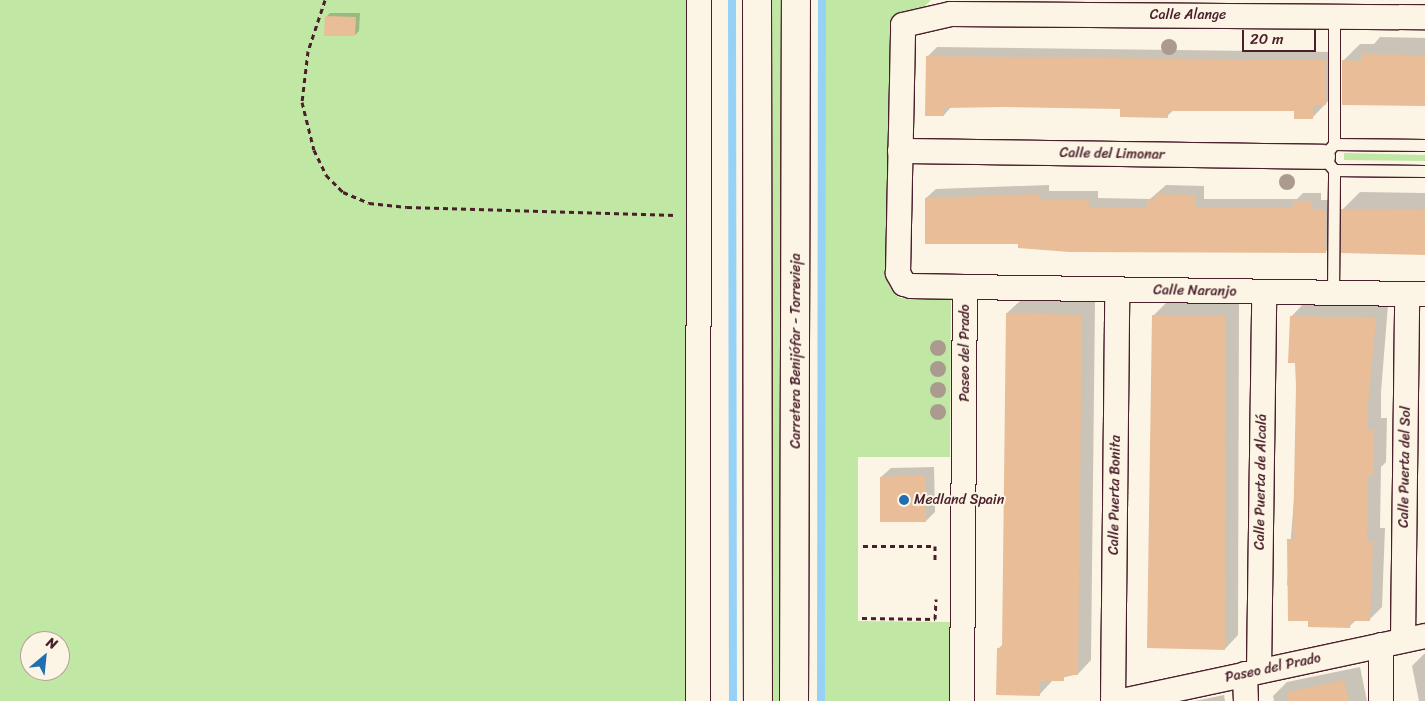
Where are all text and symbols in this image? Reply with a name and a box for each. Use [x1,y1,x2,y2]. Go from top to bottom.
street label: Calle Alange [1150,7,1226,23]
scale bar [1245,20,1319,52]
text: 20 m [1250,26,1284,52]
street label: Calle del Limonar [1059,145,1165,163]
street label: Carretera Benijófar - Torrevieja [788,253,804,449]
street label: Calle Naranjo [1154,282,1236,300]
street label: Paseo del Prado [957,304,973,402]
street label: Calle Puerta del Sol [1396,406,1414,528]
street label: Calle Puerta de Alcalá [1251,414,1271,550]
street label: Calle Puerta Bonita [1106,434,1124,556]
place label: Medland Spain [914,492,1004,508]
marker: Medland Spain [898,494,910,506]
text: N [42,630,62,657]
north arrow [20,631,70,681]
street label: Paseo del Prado [1223,650,1323,686]

